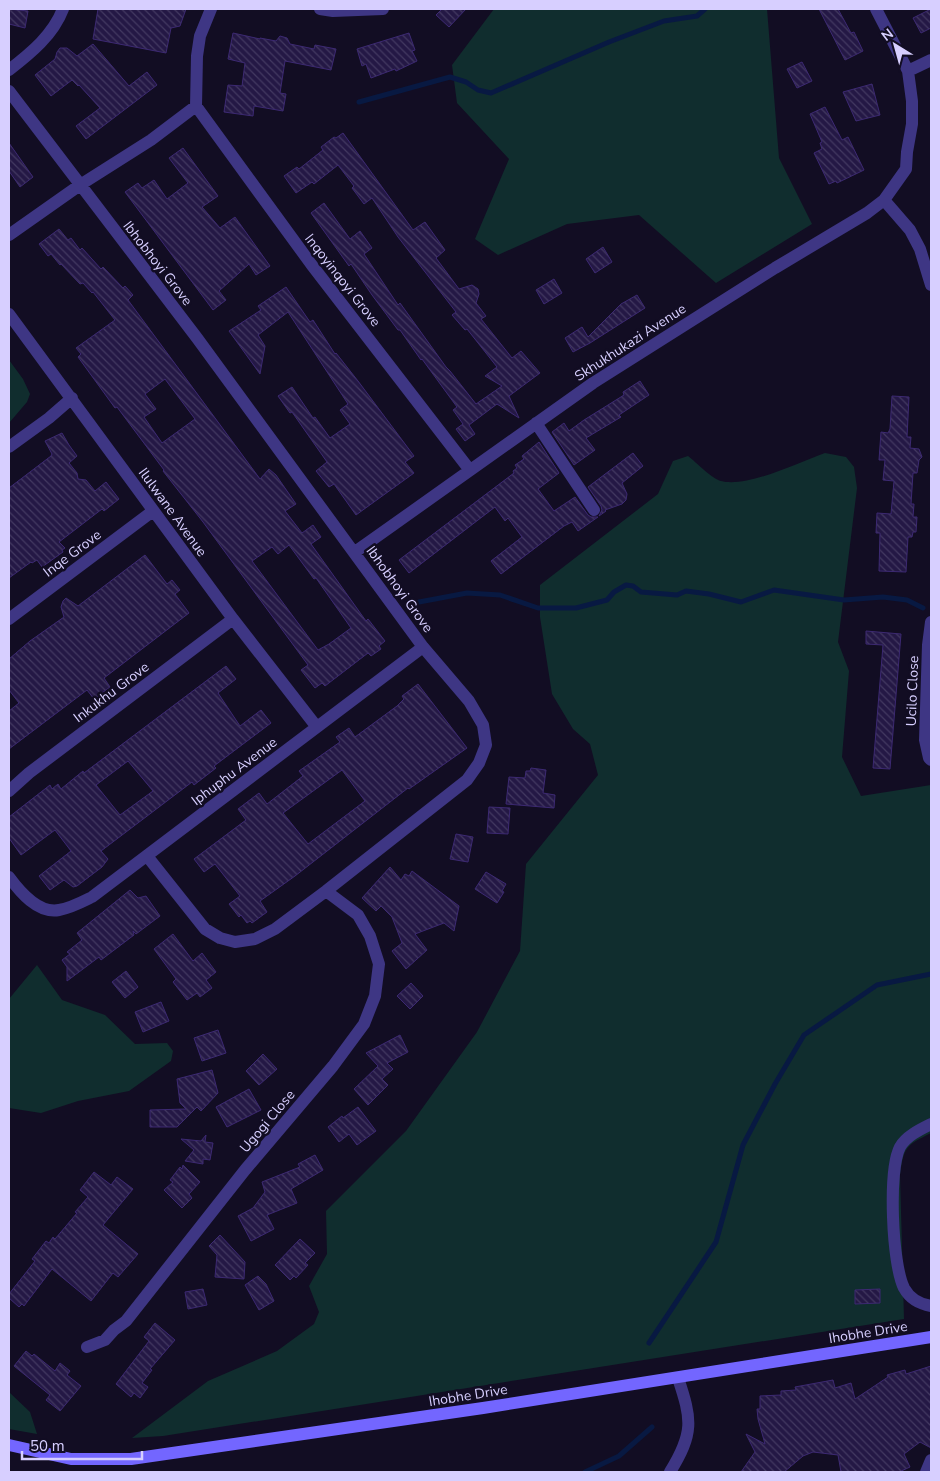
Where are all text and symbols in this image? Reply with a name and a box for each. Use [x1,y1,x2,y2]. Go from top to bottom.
north arrow [870,20,920,70]
text: N [878,24,897,46]
street label: Ibhobhoyi Grove [119,217,197,310]
street label: Inqoyinqoyi Grove [300,230,385,331]
street label: Skhukhukazi Avenue [571,299,690,386]
street label: Ilulwane Avenue [134,464,211,560]
street label: Inqe Grove [39,525,105,581]
street label: Ibhobhoyi Grove [362,542,437,636]
street label: Ucilo Close [902,655,923,727]
street label: Inkukhu Grove [70,658,153,727]
street label: Iphuphu Avenue [188,733,281,810]
street label: Ugogi Close [235,1086,299,1157]
street label: Ihobhe Drive [827,1317,909,1348]
street label: Ihobhe Drive [427,1380,509,1411]
scale bar [22,1428,142,1460]
text: 50 m [30,1436,65,1456]

